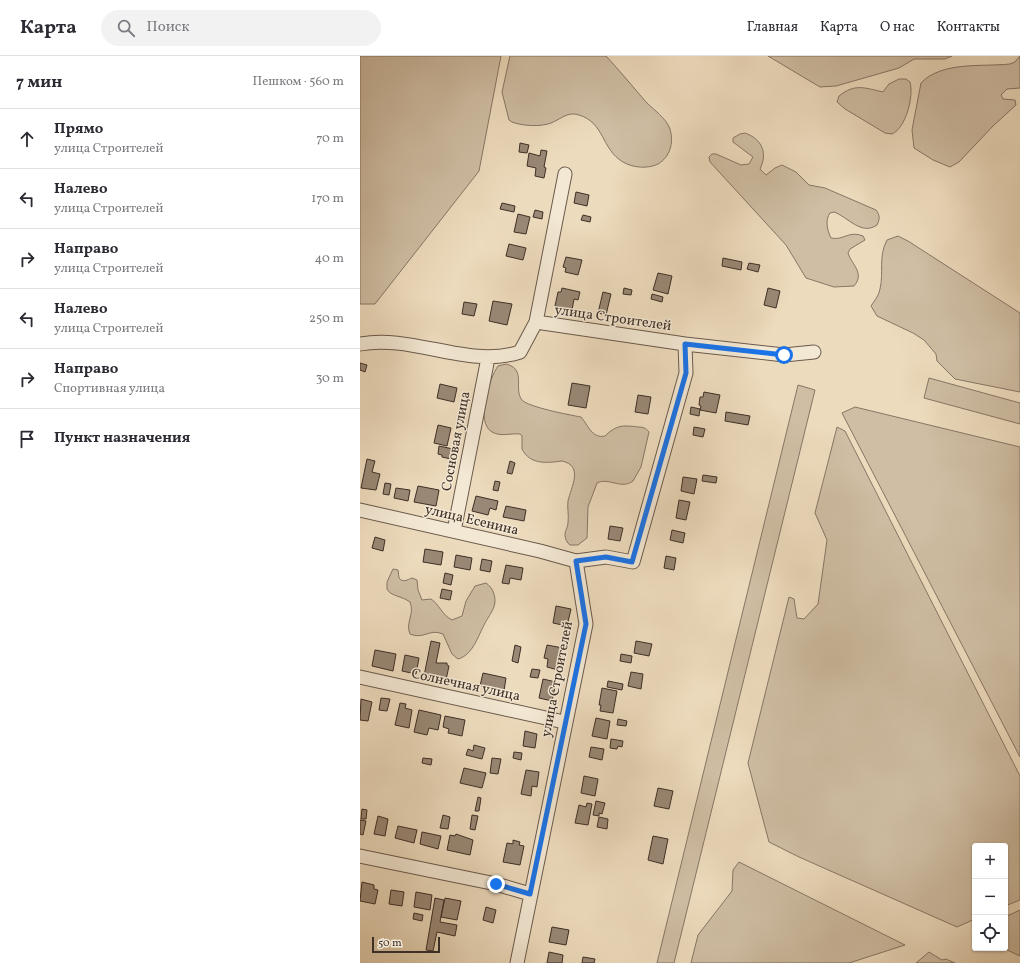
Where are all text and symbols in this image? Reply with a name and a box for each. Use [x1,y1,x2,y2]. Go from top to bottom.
search box [101,10,381,46]
text: Карта [20,15,77,41]
icon: search [115,17,137,39]
text: Поиск [147,17,190,38]
text: Главная [747,18,798,37]
text: Карта [820,18,858,37]
text: О нас [880,18,915,37]
text: Контакты [937,18,1000,37]
text: 7 мин [16,71,62,94]
text: Пешком · 560 m [253,73,344,91]
text: Прямо [54,119,103,140]
icon: ahead [16,128,38,150]
text: 70 m [316,130,344,148]
text: улица Строителей [54,140,163,158]
text: Налево [54,179,108,200]
icon: left [16,188,38,210]
text: 170 m [311,190,344,208]
text: улица Строителей [54,200,163,218]
text: Направо [54,239,118,260]
icon: right [16,248,38,270]
text: 40 m [315,250,344,268]
text: улица Строителей [54,260,163,278]
text: Налево [54,299,108,320]
street label: улица Строителей [553,301,673,336]
icon: left [16,308,38,330]
text: 250 m [309,310,344,328]
text: улица Строителей [54,320,163,338]
route start [775,346,793,364]
text: Направо [54,359,118,380]
icon: right [16,368,38,390]
text: 30 m [316,370,344,388]
text: Спортивная улица [54,380,165,398]
street label: Сосновая улица [437,390,475,493]
icon: arrive [16,428,38,450]
text: Пункт назначения [54,428,190,449]
street label: улица Есенина [423,500,520,540]
street label: улица Строителей [537,619,578,739]
street label: Солнечная улица [409,665,522,706]
map controls [972,843,1008,951]
button: + [972,843,1008,879]
route end [487,875,505,893]
button: − [972,879,1008,915]
button: locate [972,915,1008,951]
scale bar [372,935,440,954]
text: 50 m [378,936,402,951]

